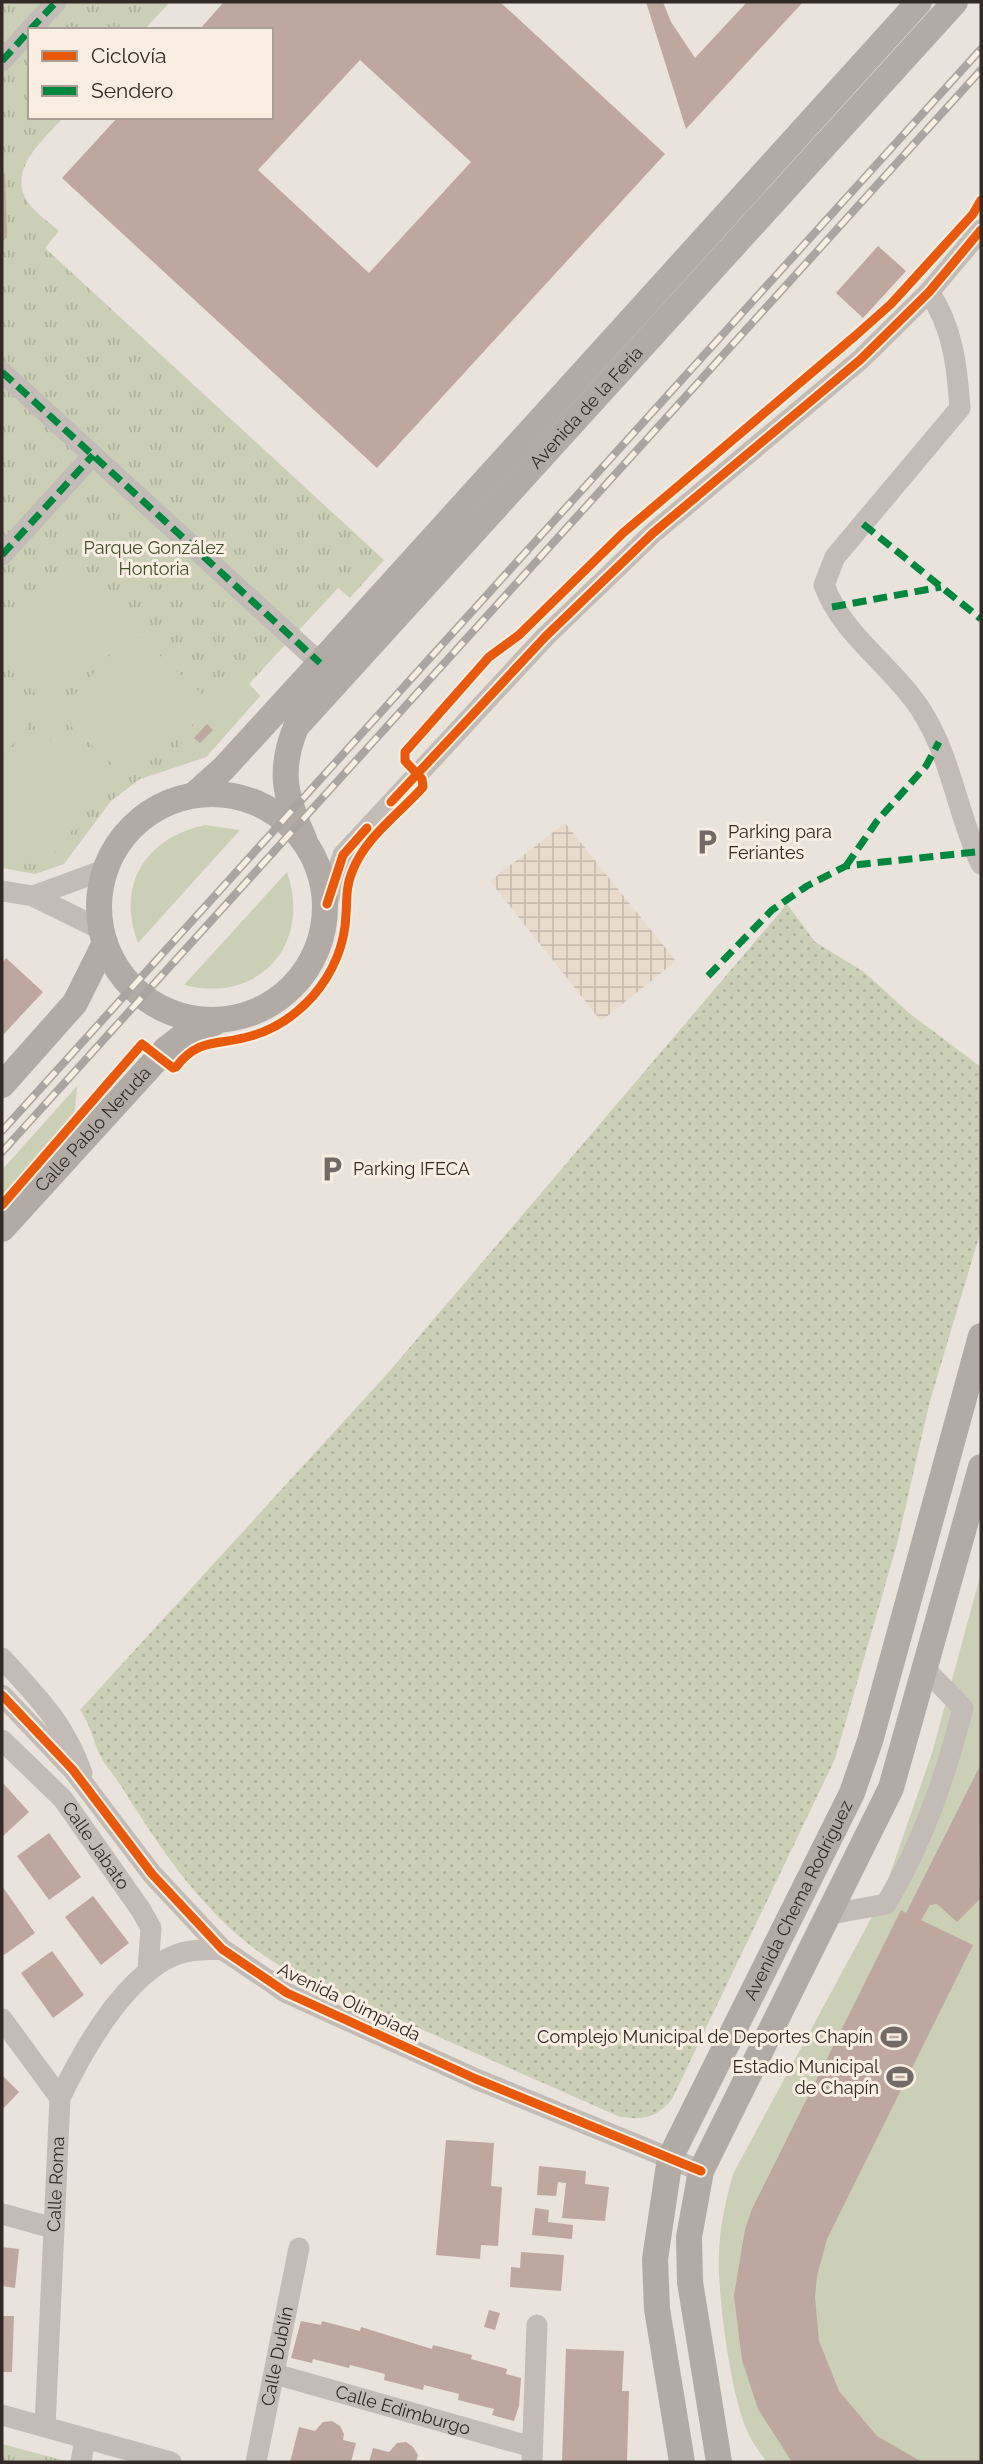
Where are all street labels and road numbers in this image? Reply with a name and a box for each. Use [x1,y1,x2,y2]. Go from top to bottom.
street label: Avenida de la Feria [525,342,647,473]
street label: Calle Pablo Neruda [30,1062,155,1196]
street label: Avenida Chema Rodríguez [739,1797,857,2004]
street label: Calle Jabato [58,1798,134,1894]
street label: Avenida Olimpiada [274,1958,424,2045]
street label: Calle Roma [43,2136,68,2233]
street label: Calle Dublín [257,2304,297,2408]
street label: Calle Edimburgo [333,2381,473,2439]

